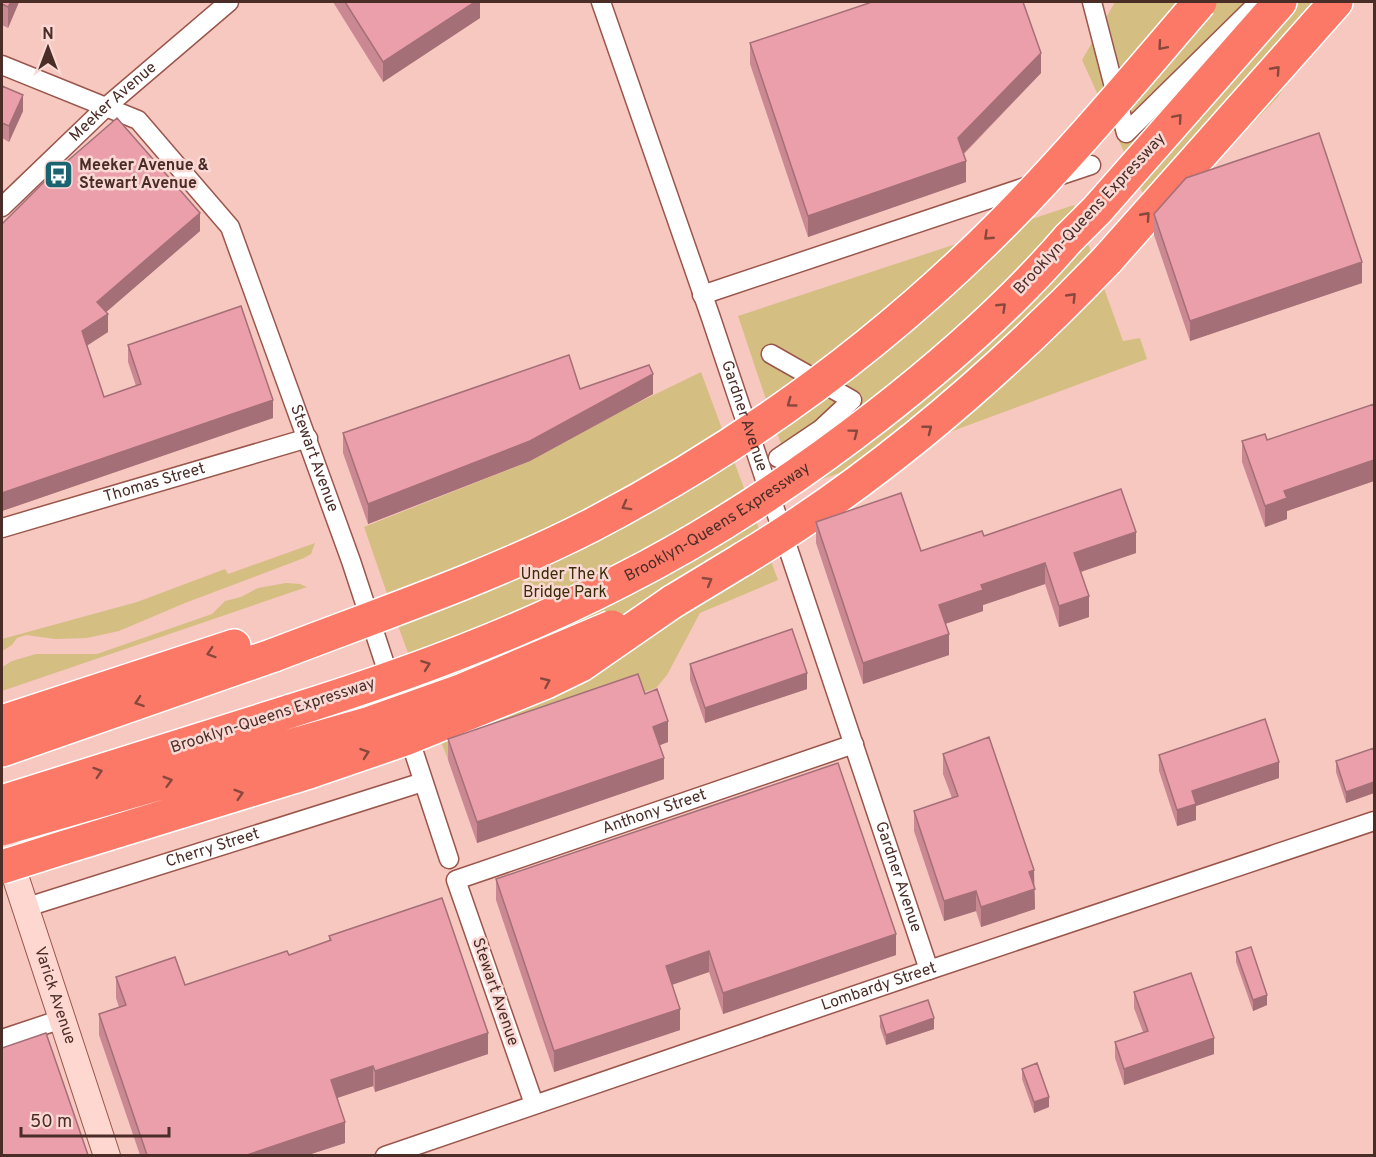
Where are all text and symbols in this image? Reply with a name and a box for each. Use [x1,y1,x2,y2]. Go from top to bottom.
north arrow [18,18,78,78]
text: N [42,25,54,45]
one-way arrow [1158,39,1169,50]
street label: Meeker Avenue [66,58,161,146]
one-way arrow [1269,66,1280,77]
one-way arrow [1171,114,1182,125]
street label: Brooklyn-Queens Expressway [1010,129,1170,299]
place label: Meeker Avenue & Stewart Avenue [79,156,209,194]
bus stop icon: Meeker Avenue & Stewart Avenue [42,159,74,191]
one-way arrow [1139,212,1150,223]
one-way arrow [984,229,995,240]
one-way arrow [1064,293,1075,304]
one-way arrow [995,304,1006,315]
street label: Gardner Avenue [716,358,772,474]
one-way arrow [787,396,798,407]
street label: Stewart Avenue [285,402,342,515]
one-way arrow [922,425,933,436]
one-way arrow [847,430,858,441]
street label: Brooklyn-Queens Expressway [621,458,814,587]
street label: Thomas Street [101,459,208,508]
one-way arrow [622,499,632,510]
park label: Under The K Bridge Park [521,565,609,603]
one-way arrow [702,576,712,588]
one-way arrow [206,646,217,658]
one-way arrow [420,660,430,673]
street label: Brooklyn-Queens Expressway [168,673,378,759]
one-way arrow [539,677,550,689]
one-way arrow [134,695,145,707]
one-way arrow [359,748,369,761]
one-way arrow [92,767,103,779]
one-way arrow [162,776,173,788]
street label: Anthony Street [600,785,709,839]
one-way arrow [233,789,244,801]
street label: Gardner Avenue [870,819,926,935]
street label: Cherry Street [163,824,262,873]
street label: Stewart Avenue [467,935,523,1049]
street label: Varick Avenue [29,944,80,1047]
street label: Lombardy Street [819,958,939,1016]
scale bar [21,1100,170,1138]
text: 50 m [30,1111,72,1134]

